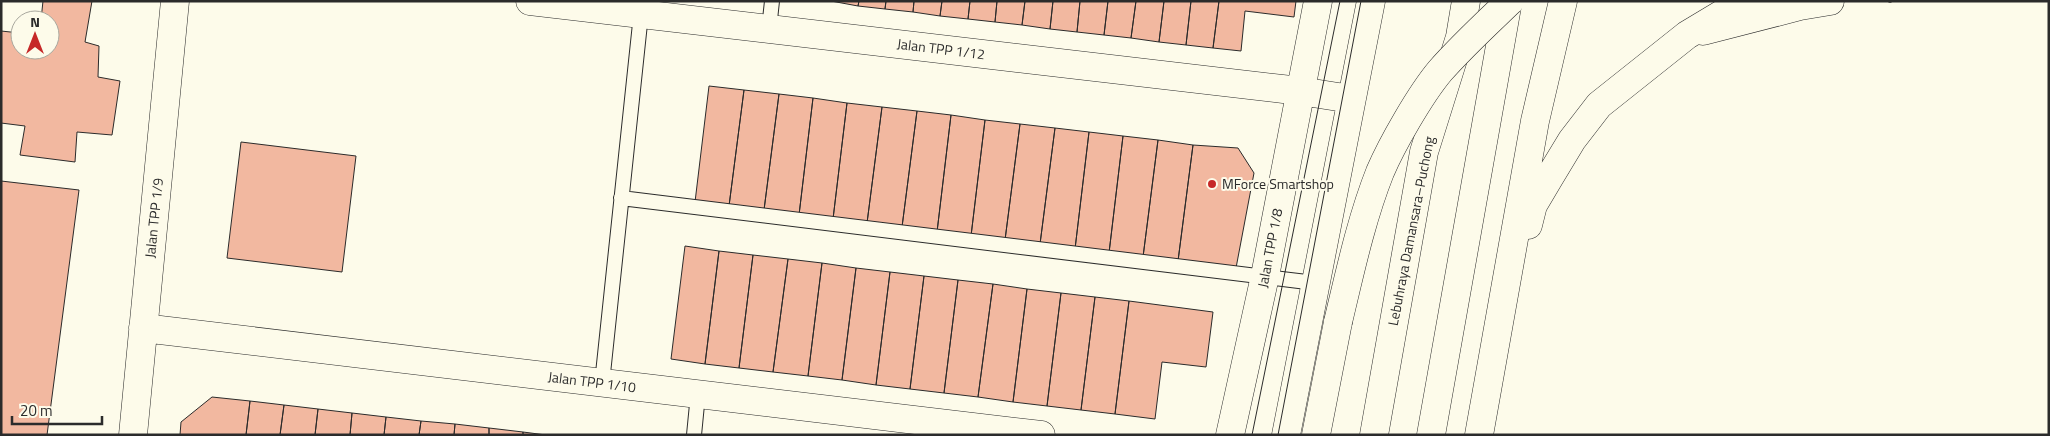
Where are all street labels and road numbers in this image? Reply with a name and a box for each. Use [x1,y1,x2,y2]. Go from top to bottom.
street label: Jalan TPP 1/12 [896,33,986,64]
street label: Lebuhraya Damansara–Puchong [1382,134,1439,327]
street label: Jalan TPP 1/9 [139,177,168,259]
street label: Jalan TPP 1/8 [1252,206,1288,289]
street label: Jalan TPP 1/10 [547,366,637,397]

